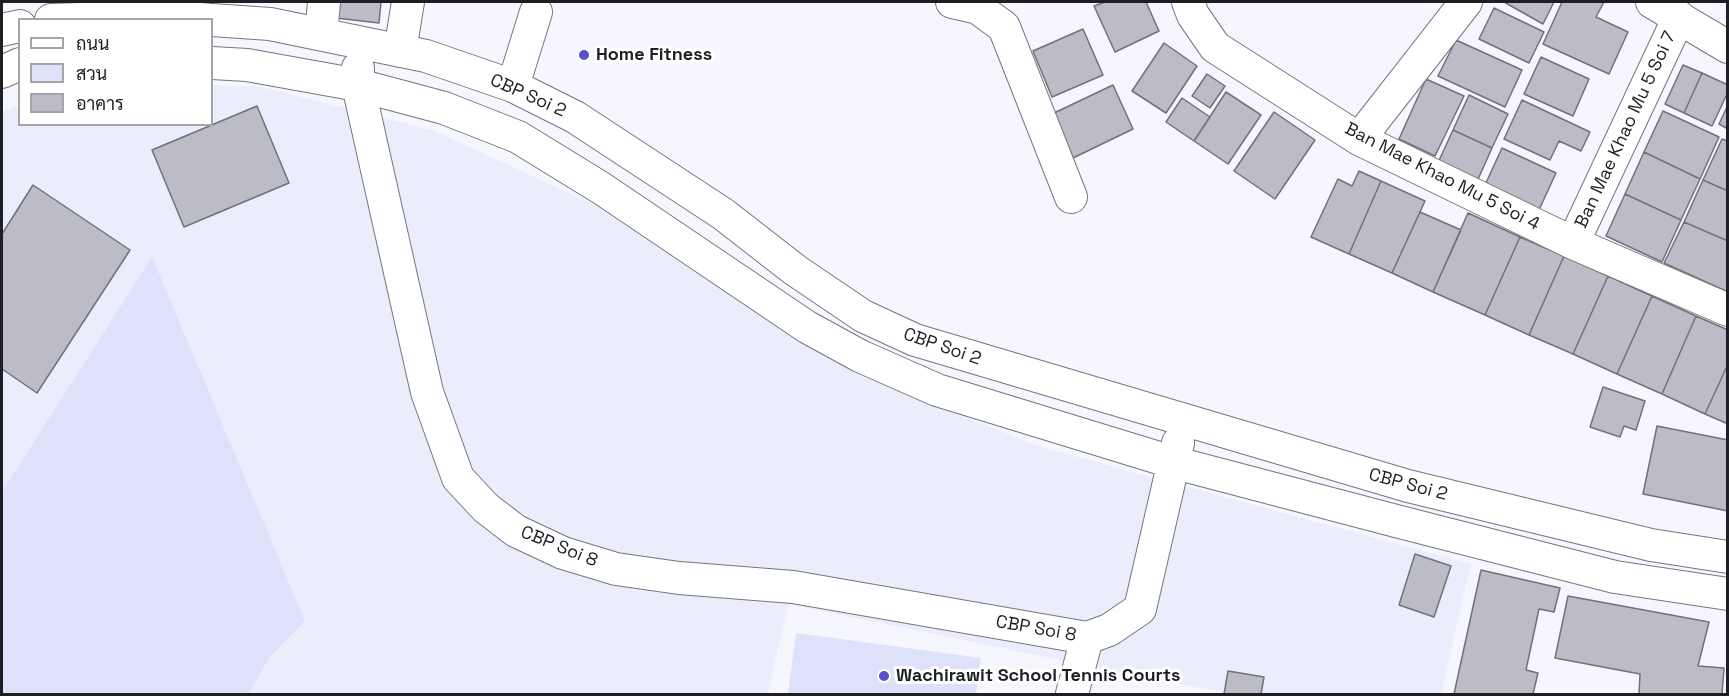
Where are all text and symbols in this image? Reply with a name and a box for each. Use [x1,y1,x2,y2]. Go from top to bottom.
legend [18,18,213,126]
street label: Ban Mae Khao Mu 5 Soi 7 [1571,28,1681,232]
text: ถนน [76,32,109,55]
place label: Home Fitness [596,44,712,66]
marker: Home Fitness [577,48,591,62]
text: สวน [76,62,107,85]
street label: CBP Soi 2 [487,70,569,122]
text: อาคาร [76,92,124,115]
street label: Ban Mae Khao Mu 5 Soi 4 [1341,118,1543,236]
street label: CBP Soi 2 [900,324,984,370]
street label: CBP Soi 2 [1366,464,1450,506]
street label: CBP Soi 8 [517,522,601,572]
street label: CBP Soi 8 [994,611,1078,647]
place label: Wachirawit School Tennis Courts [896,665,1180,687]
marker: Wachirawit School Tennis Courts [877,669,891,683]

